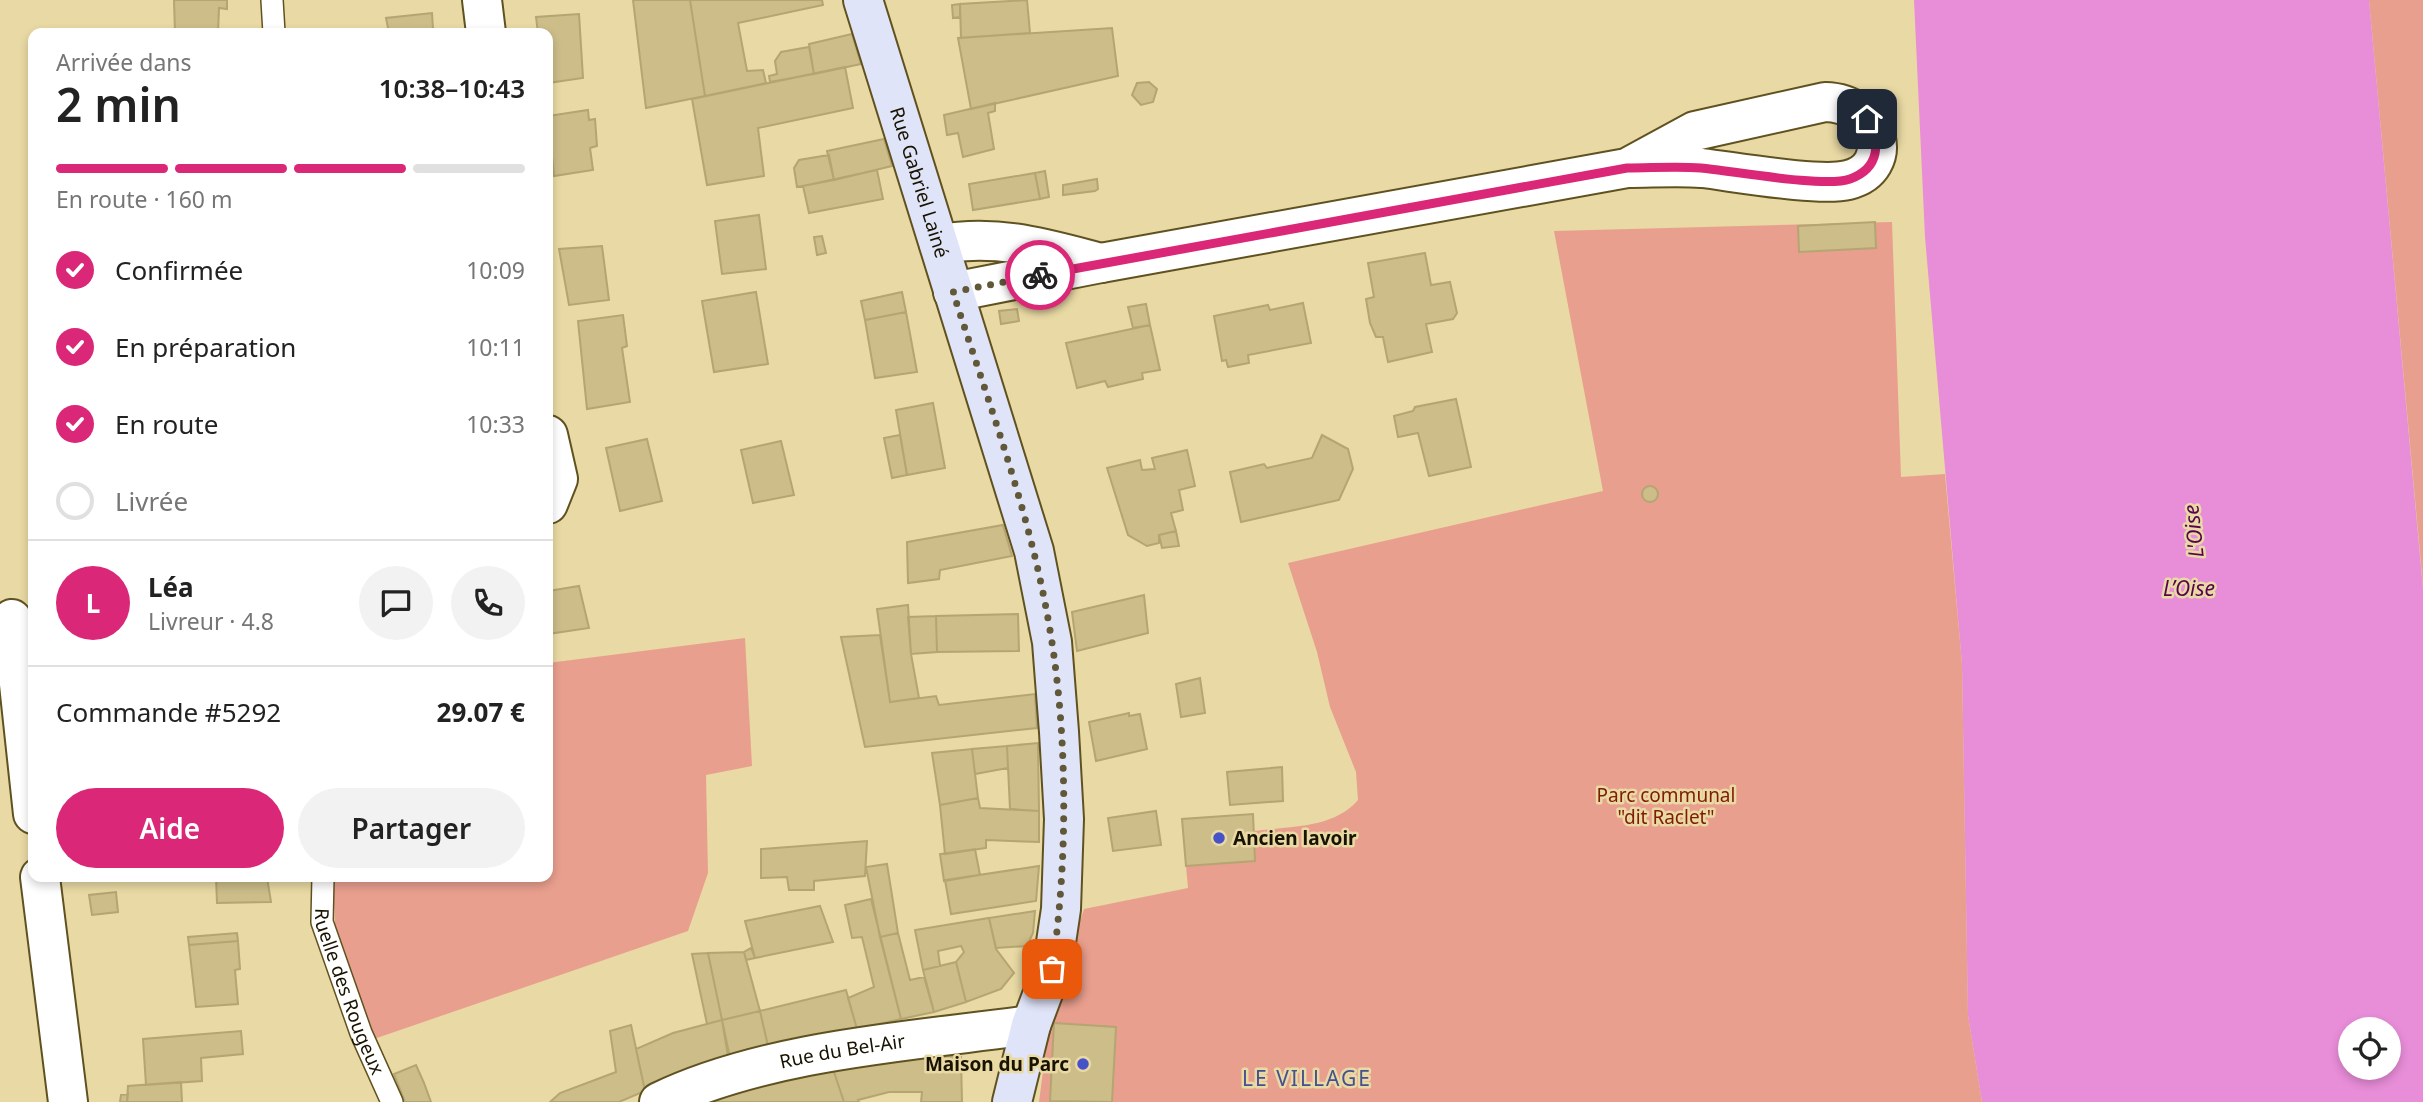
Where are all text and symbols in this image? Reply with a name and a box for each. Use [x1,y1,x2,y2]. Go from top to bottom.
text: Arrivée dans [56,46,192,78]
text: 10:38–10:43 [379,70,525,106]
text: 2 min [56,73,181,135]
pin [1837,89,1897,149]
icon: home [1848,100,1886,138]
street label: Rue Gabriel Lainé [884,104,955,261]
text: En route · 160 m [56,183,233,215]
courier [1005,240,1075,310]
icon: check [56,251,94,289]
text: Confirmée [115,252,243,288]
text: 10:09 [466,254,525,286]
icon: bike [1021,256,1059,294]
icon: check [56,328,94,366]
text: En préparation [115,329,296,365]
text: 10:11 [466,331,525,363]
icon: check [56,405,94,443]
text: En route [115,406,218,442]
text: 10:33 [466,408,525,440]
text: Livrée [115,483,188,519]
water label: L'Oise [2176,503,2210,559]
button: chat [359,566,433,640]
button: phone [451,566,525,640]
text: Léa [148,569,194,605]
water label: L’Oise [2163,574,2215,602]
text: L [86,585,100,621]
text: Livreur · 4.8 [148,605,274,637]
text: Commande #5292 [56,694,281,730]
text: 29.07 € [437,694,525,730]
park label: Parc communal "dit Raclet" [1597,782,1735,830]
button: Aide [56,788,284,868]
button: Partager [298,788,525,868]
place label: Ancien lavoir [1233,825,1357,851]
marker: Ancien lavoir [1211,830,1227,846]
street label: Ruelle des Rougeux [309,908,391,1079]
pin [1022,939,1082,999]
icon: bag [1033,950,1071,988]
map controls [2338,1017,2401,1080]
button: locate [2338,1017,2401,1080]
street label: Rue du Bel-Air [777,1028,907,1075]
place label: Maison du Parc [925,1051,1069,1077]
marker: Maison du Parc [1075,1056,1091,1072]
district label: LE VILLAGE [1242,1064,1372,1092]

